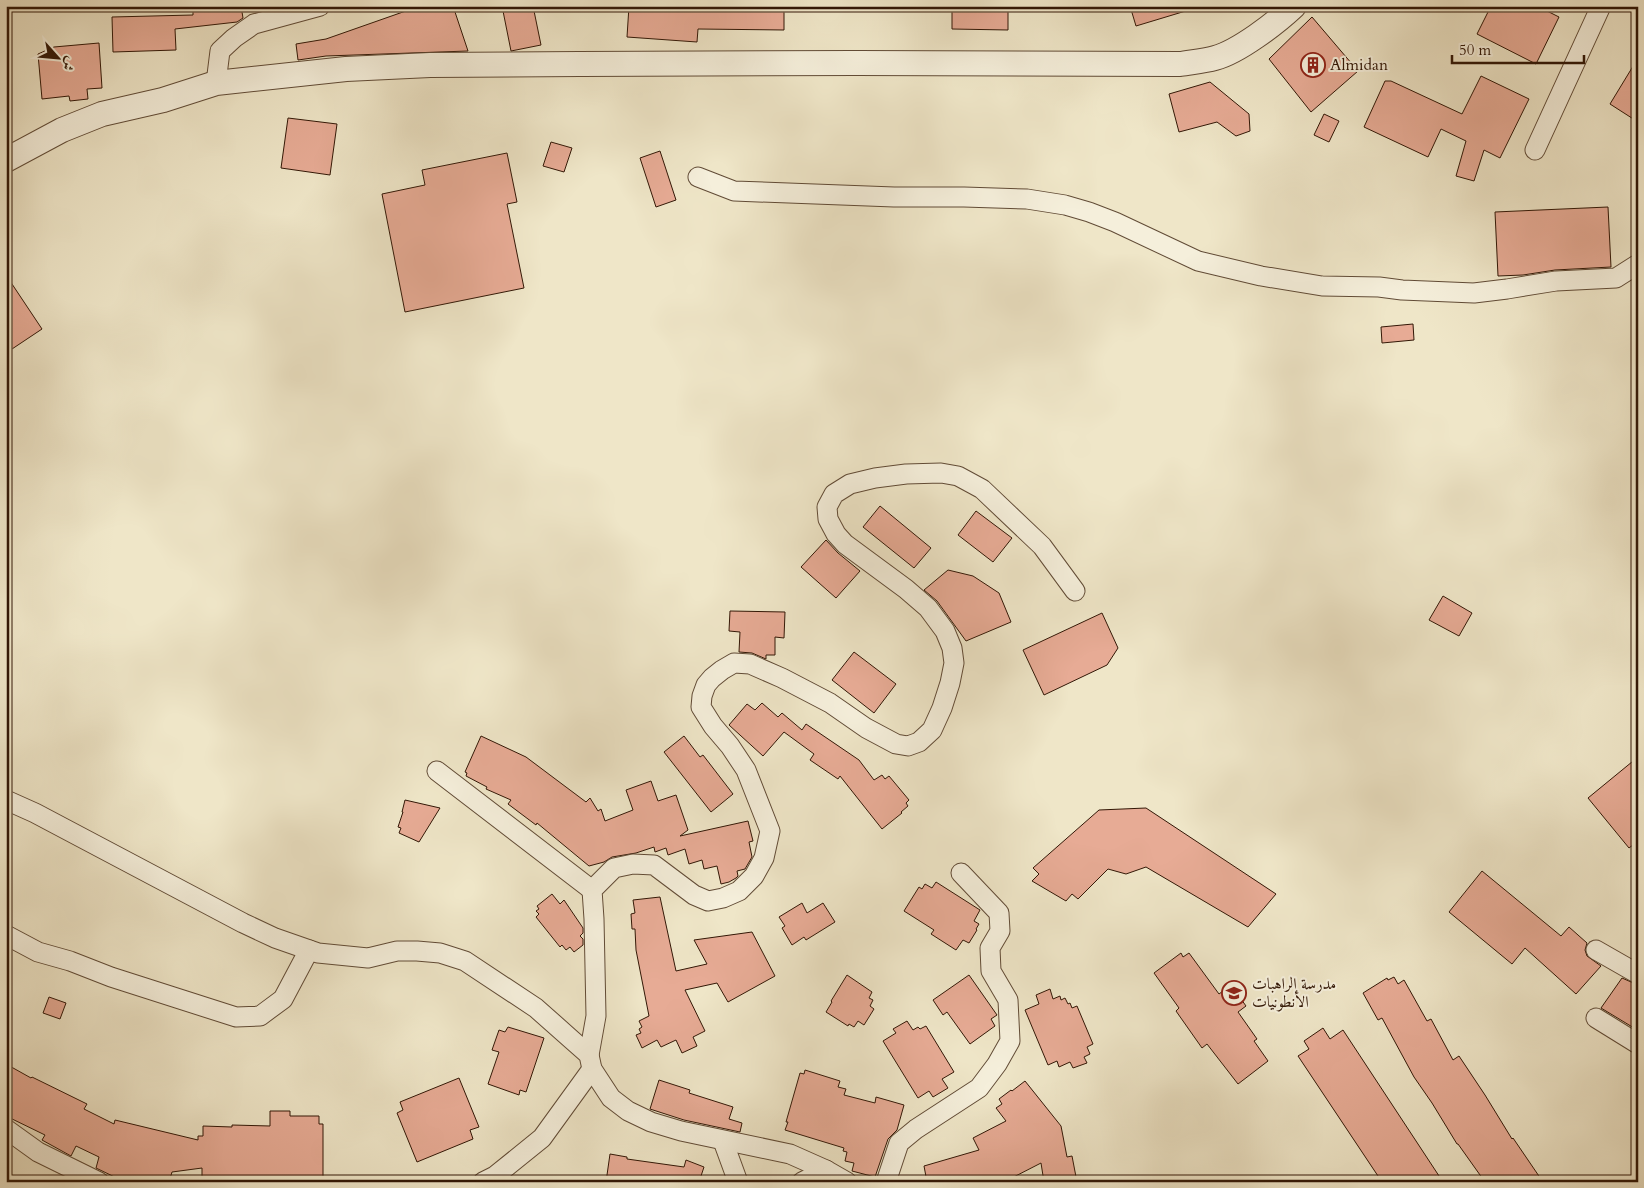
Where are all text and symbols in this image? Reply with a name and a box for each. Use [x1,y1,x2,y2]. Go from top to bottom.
north arrow [32,32,82,82]
scale bar [1452,32,1584,64]
text: 50 m [1459,40,1491,60]
building icon: Almidan [1300,52,1326,78]
text: ش [57,53,81,74]
place label: Almidan [1330,54,1388,76]
place label: مدرسة الراهبات الأنطونيات [1252,973,1336,1013]
school or university icon: مدرسة الراهبات الأنطونيات [1221,980,1247,1006]

